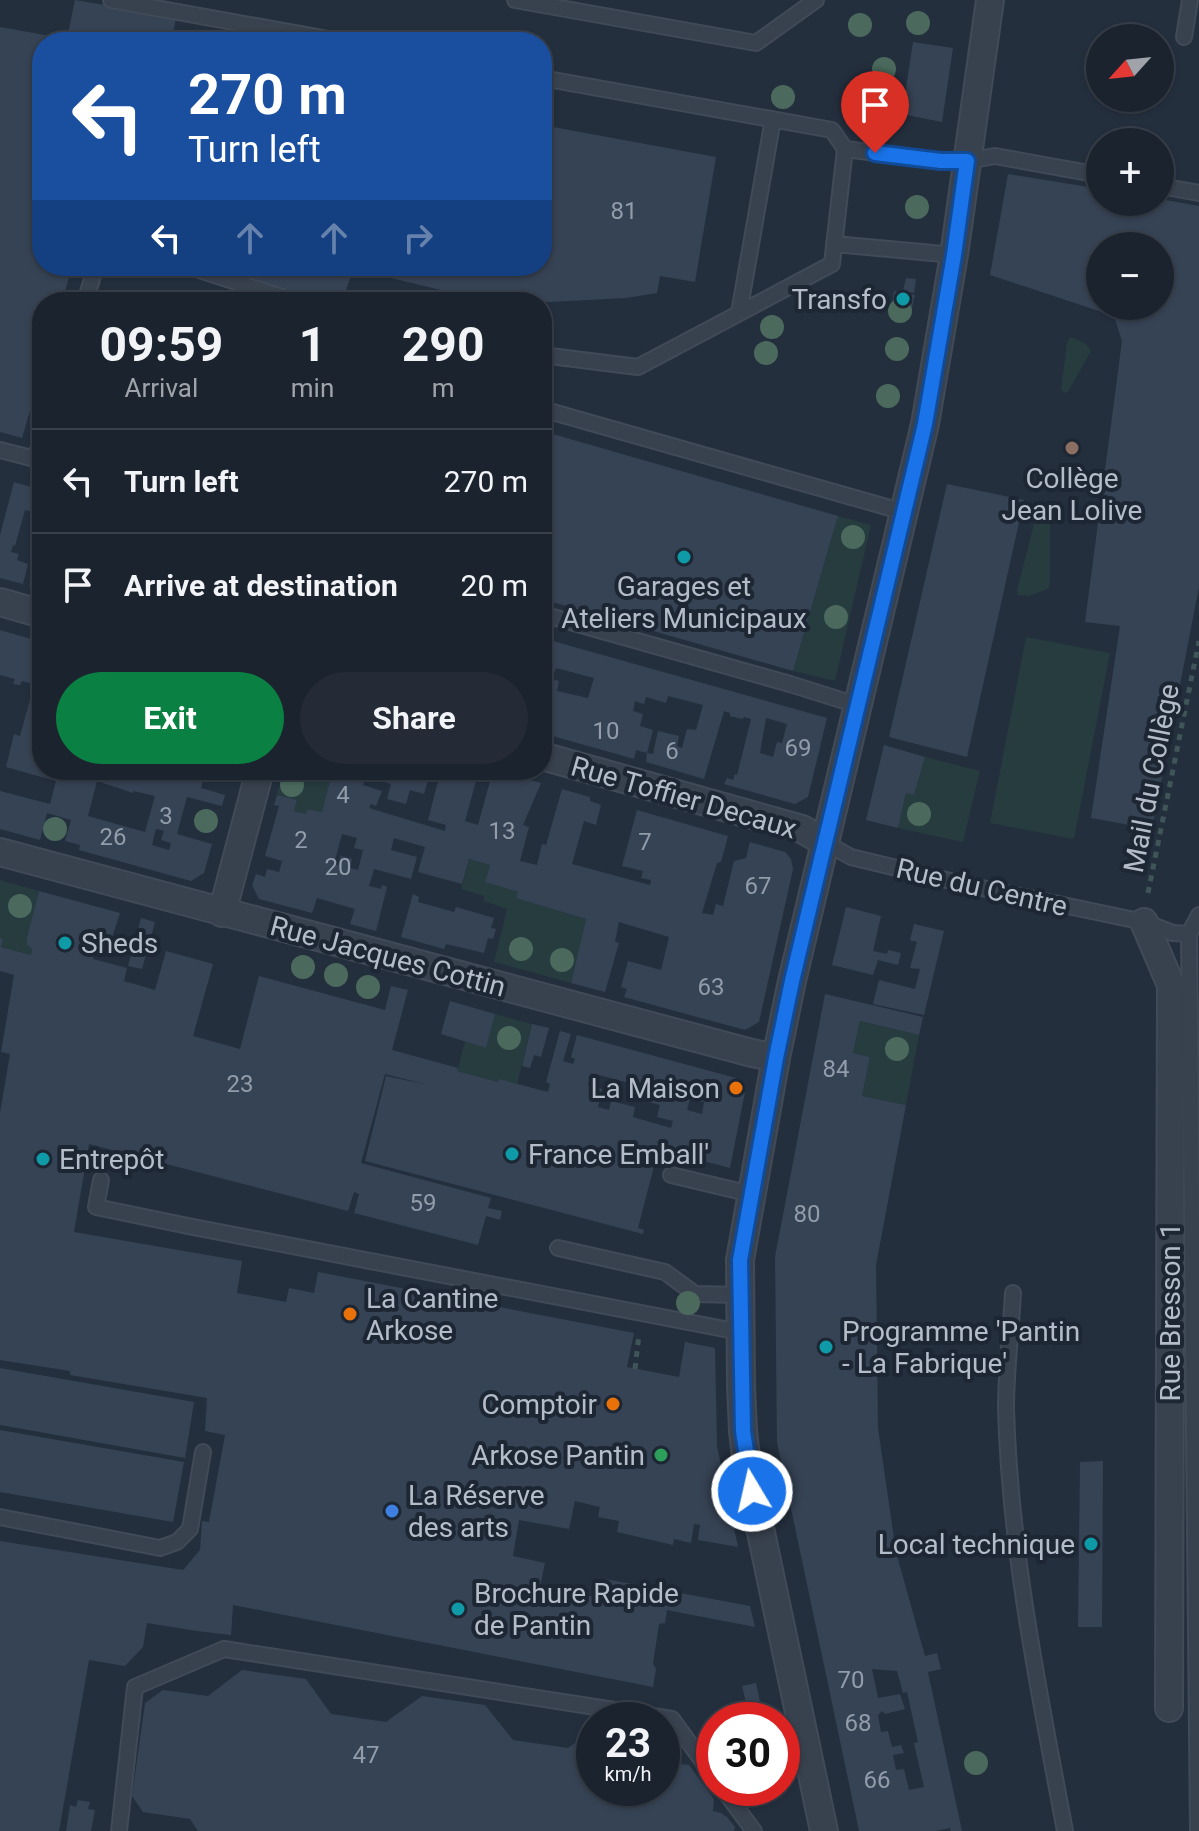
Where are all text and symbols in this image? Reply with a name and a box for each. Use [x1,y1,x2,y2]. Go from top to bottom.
north arrow [1086,24,1174,112]
map controls [1086,24,1174,320]
text: 270 m [188,62,347,128]
icon: left [56,64,160,168]
pin [841,71,909,153]
icon: arrive [853,83,897,127]
button: + [1086,128,1174,216]
text: Turn left [188,129,321,171]
house number: 81 [611,197,637,225]
icon: left [144,216,188,260]
icon: ahead [228,216,272,260]
icon: ahead [312,216,356,260]
icon: right [396,216,440,260]
button: − [1086,232,1174,320]
place label: Transfo [792,283,887,316]
marker: Transfo [894,290,912,308]
text: 09:59 [100,316,223,373]
text: 1 [299,316,326,373]
text: 290 [402,316,484,373]
text: Arrival [125,373,198,403]
text: min [291,373,334,403]
text: m [432,373,455,403]
marker: Collège Jean Lolive [1063,439,1081,457]
icon: left [56,459,100,503]
place label: Collège Jean Lolive [1002,462,1142,527]
text: Turn left [124,464,239,499]
text: 270 m [444,464,528,499]
marker: Garages et Ateliers Municipaux [675,548,693,566]
icon: arrive [56,563,100,607]
text: Arrive at destination [124,568,398,603]
text: 20 m [461,568,528,603]
place label: Garages et Ateliers Municipaux [561,570,807,635]
button: Exit [56,672,284,764]
button: Share [300,672,528,764]
street label: Mail du Collège [1117,681,1186,875]
house number: 10 [593,717,619,745]
house number: 69 [785,734,811,762]
house number: 6 [665,737,679,765]
street label: Rue Toffier Decaux [567,750,800,845]
house number: 4 [336,781,350,809]
house number: 3 [159,802,173,830]
house number: 13 [489,817,515,845]
house number: 26 [100,823,126,851]
house number: 2 [294,826,308,854]
house number: 7 [638,828,652,856]
street label: Rue du Centre [893,852,1071,923]
house number: 20 [325,853,351,881]
house number: 67 [745,872,771,900]
street label: Rue Jacques Cottin [267,909,509,1004]
place label: Sheds [81,927,158,960]
marker: Sheds [56,934,74,952]
house number: 63 [698,973,724,1001]
house number: 84 [823,1055,849,1083]
house number: 23 [227,1070,253,1098]
place label: La Maison [590,1072,720,1105]
marker: La Maison [727,1079,745,1097]
place label: France Emball' [528,1138,709,1171]
place label: Entrepôt [59,1143,164,1176]
marker: France Emball' [503,1145,521,1163]
marker: Entrepôt [34,1150,52,1168]
house number: 59 [410,1189,436,1217]
house number: 80 [794,1200,820,1228]
street label: Rue Bresson 1 [1154,1222,1187,1402]
place label: La Cantine Arkose [366,1282,498,1347]
marker: La Cantine Arkose [341,1305,359,1323]
place label: Programme 'Pantin - La Fabrique' [842,1315,1080,1380]
marker: Programme 'Pantin - La Fabrique' [817,1338,835,1356]
place label: Comptoir [481,1388,598,1421]
marker: Comptoir [604,1395,622,1413]
place label: Arkose Pantin [471,1439,645,1472]
marker: Arkose Pantin [652,1446,670,1464]
position arrow [710,1449,794,1533]
place label: La Réserve des arts [408,1479,545,1544]
marker: La Réserve des arts [383,1502,401,1520]
place label: Local technique [878,1528,1075,1561]
marker: Local technique [1082,1535,1100,1553]
place label: Brochure Rapide de Pantin [474,1577,679,1642]
marker: Brochure Rapide de Pantin [449,1600,467,1618]
house number: 70 [838,1666,864,1694]
speed limit sign: 30 [696,1702,800,1806]
house number: 68 [845,1709,871,1737]
text: 23 [605,1720,651,1767]
house number: 47 [353,1741,379,1769]
text: km/h [605,1762,651,1786]
house number: 66 [864,1766,890,1794]

